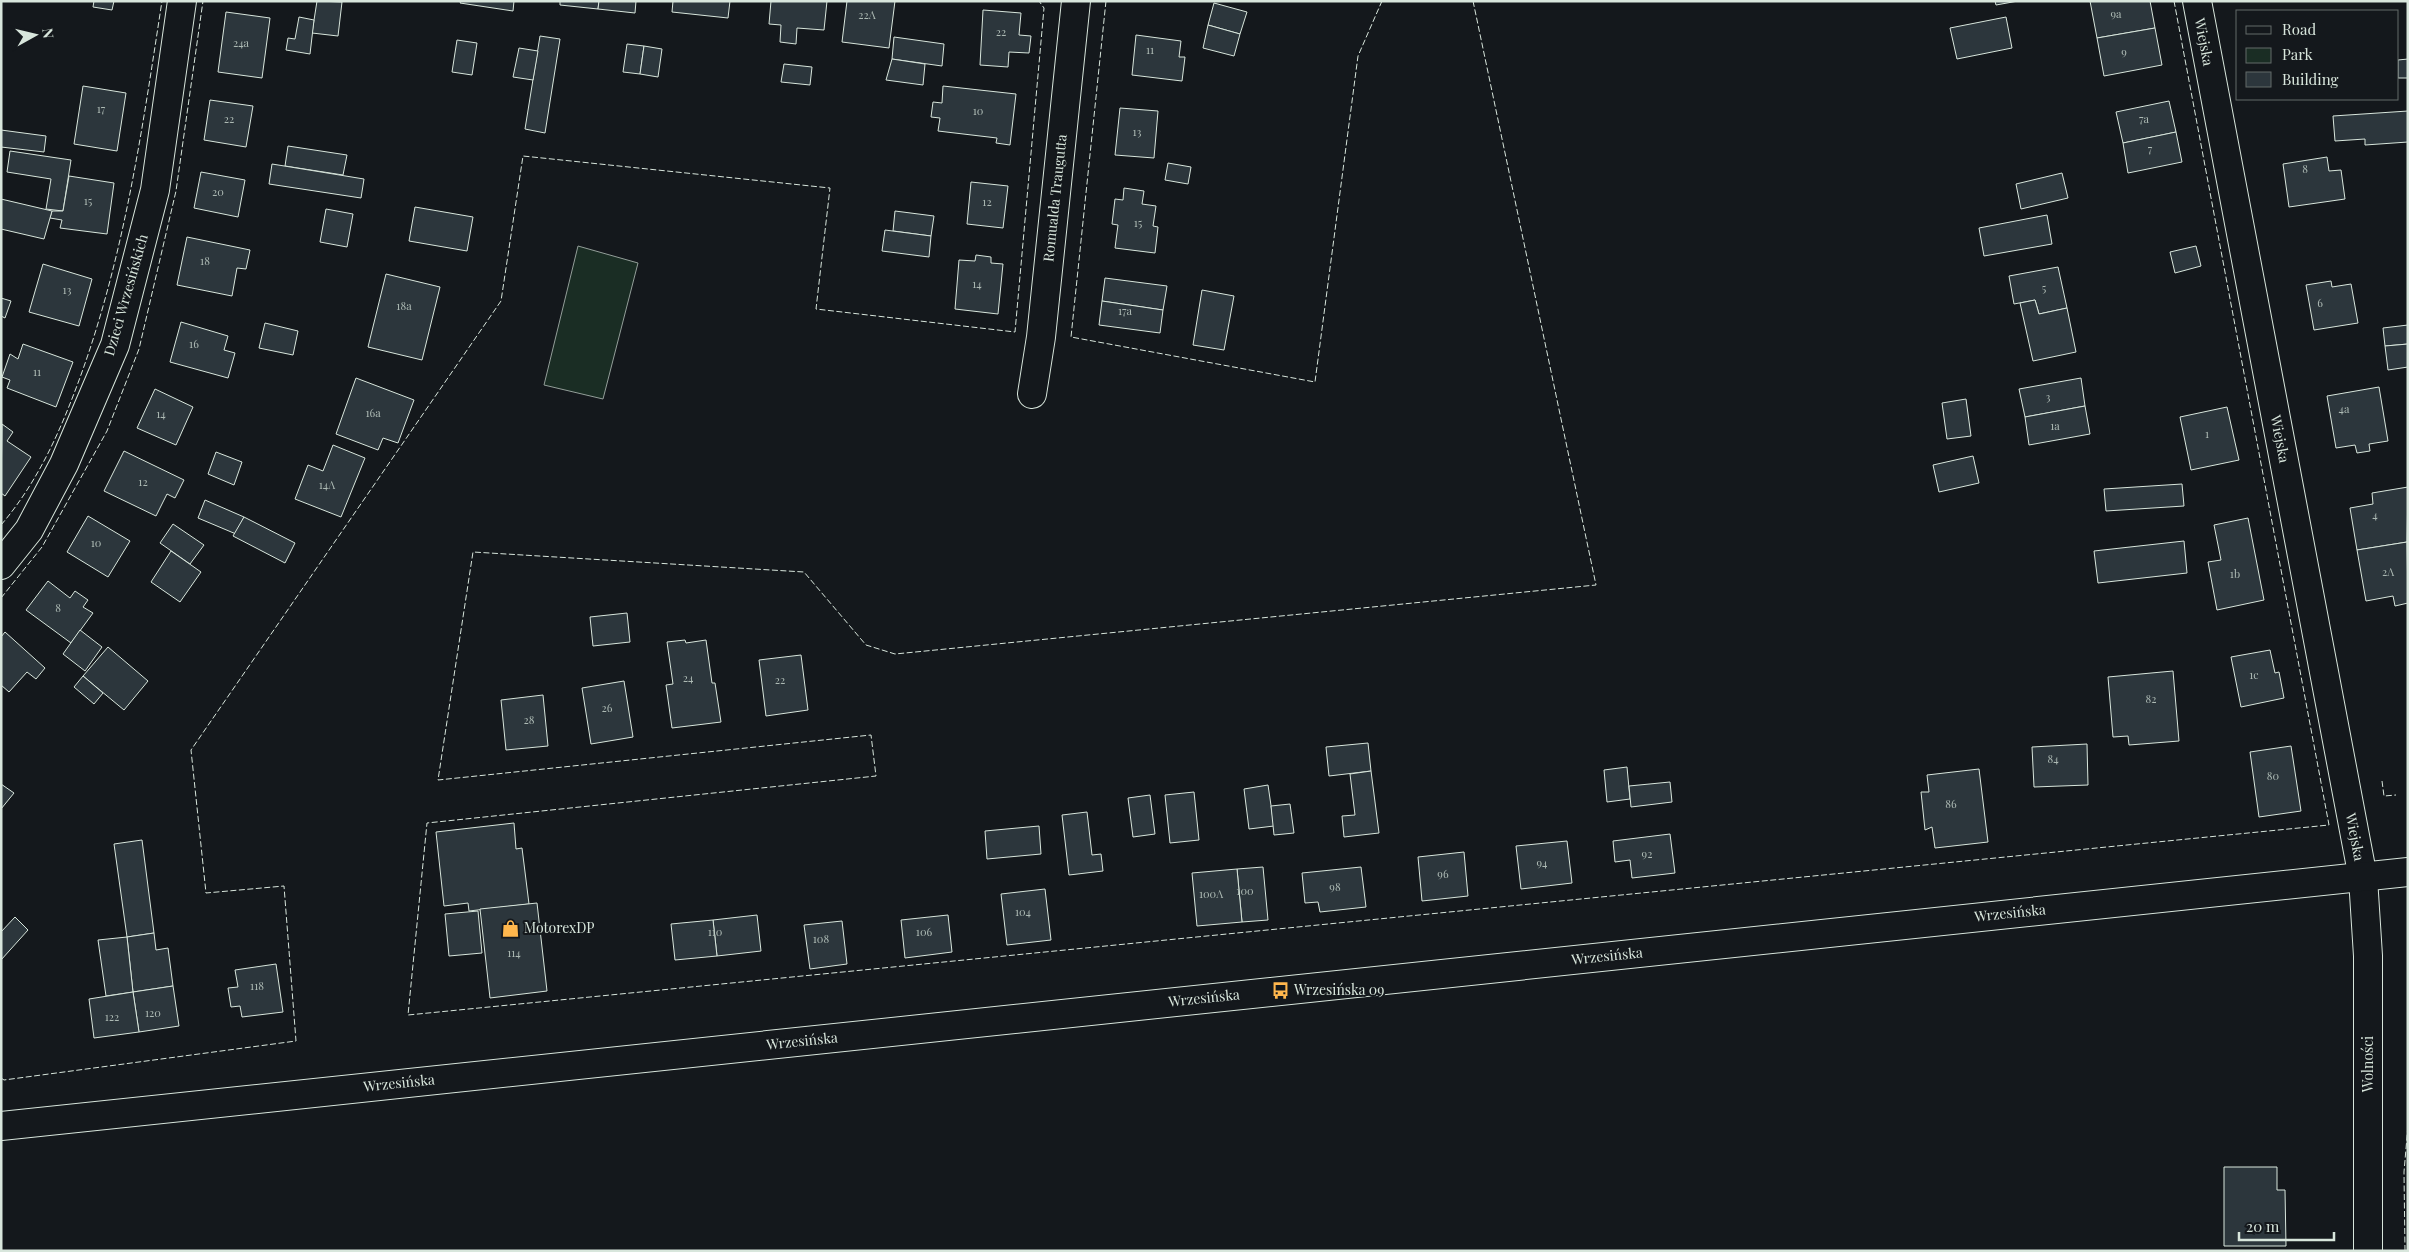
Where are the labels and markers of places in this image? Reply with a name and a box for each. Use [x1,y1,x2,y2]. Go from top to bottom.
shop icon: MotorexDP [500,918,520,938]
place label: MotorexDP [524,918,595,937]
bus stop icon: Wrzesińska 09 [1270,980,1290,1000]
place label: Wrzesińska 09 [1293,980,1384,999]

